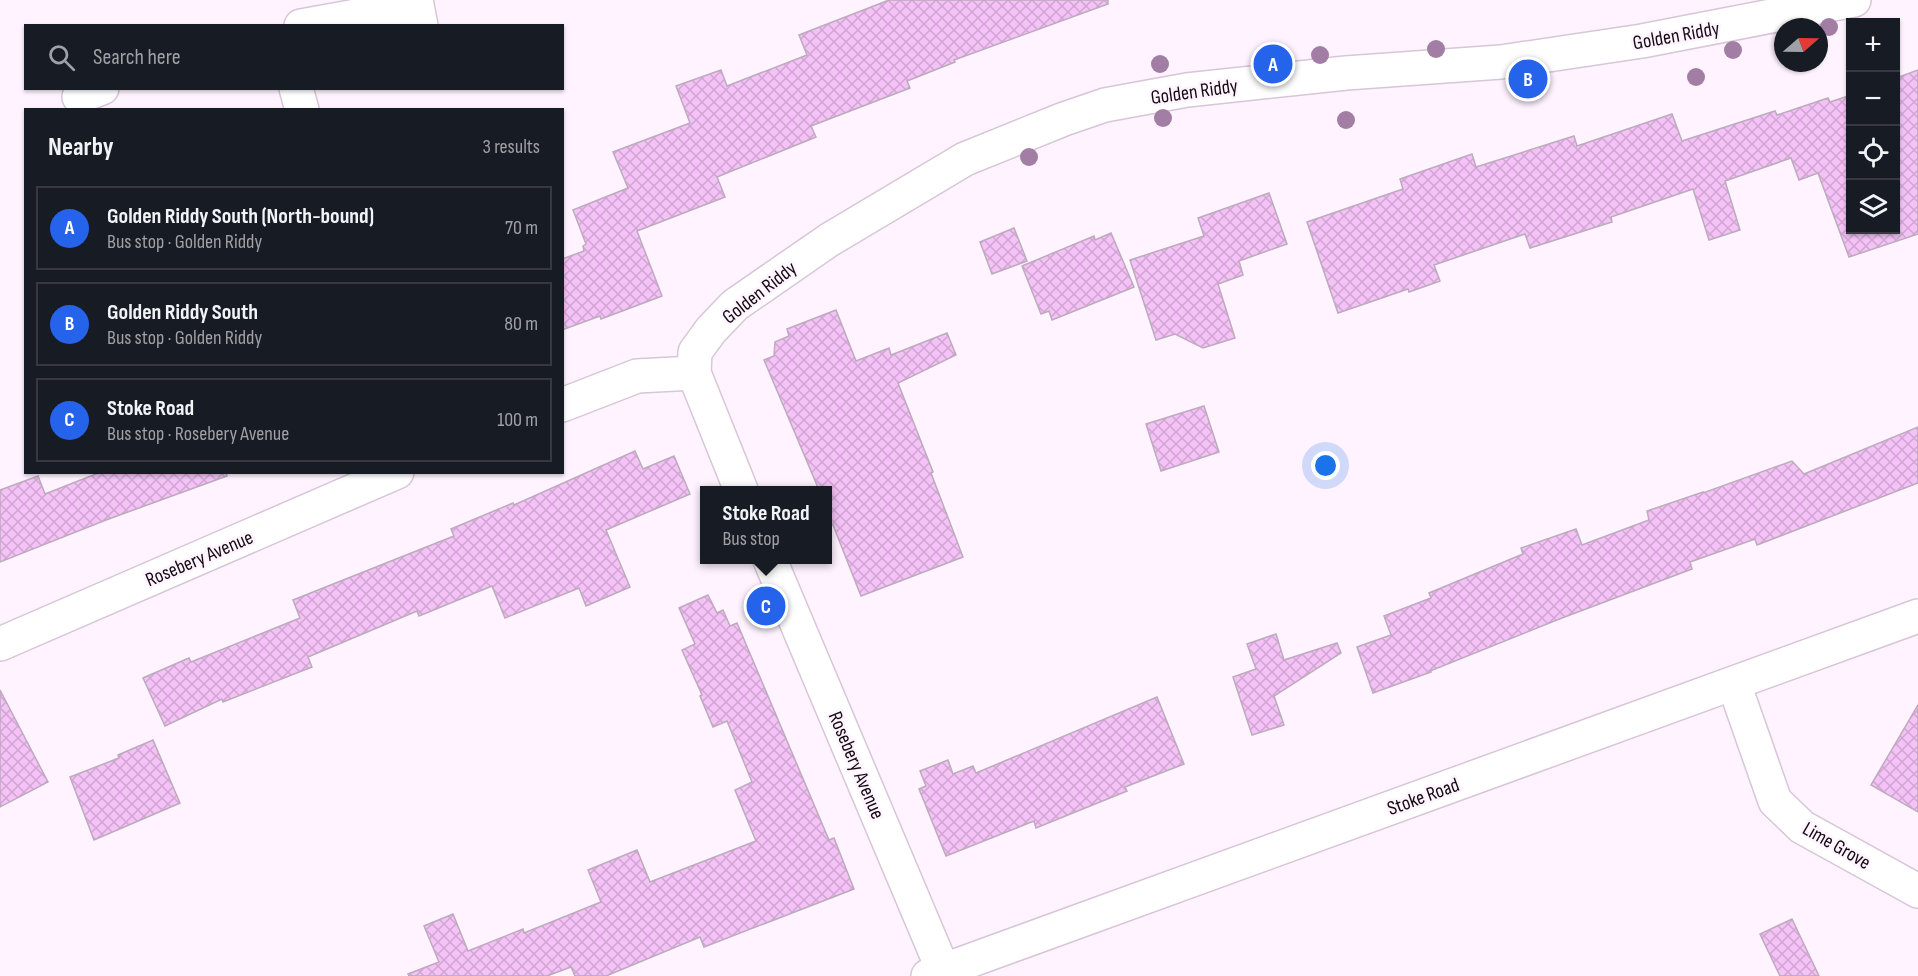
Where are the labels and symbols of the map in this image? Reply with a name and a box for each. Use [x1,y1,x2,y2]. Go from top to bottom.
street label: Golden Riddy [1631,17,1722,55]
north arrow [1774,18,1828,72]
pin: A [1254,42,1292,86]
pin: B [1508,56,1547,101]
street label: Golden Riddy [1149,74,1239,110]
street label: Golden Riddy [718,256,802,329]
your location [1311,451,1340,480]
street label: Rosebery Avenue [142,525,257,592]
pin: C [746,584,786,628]
street label: Rosebery Avenue [823,708,890,823]
street label: Stoke Road [1384,773,1463,821]
street label: Lime Grove [1798,817,1875,875]

